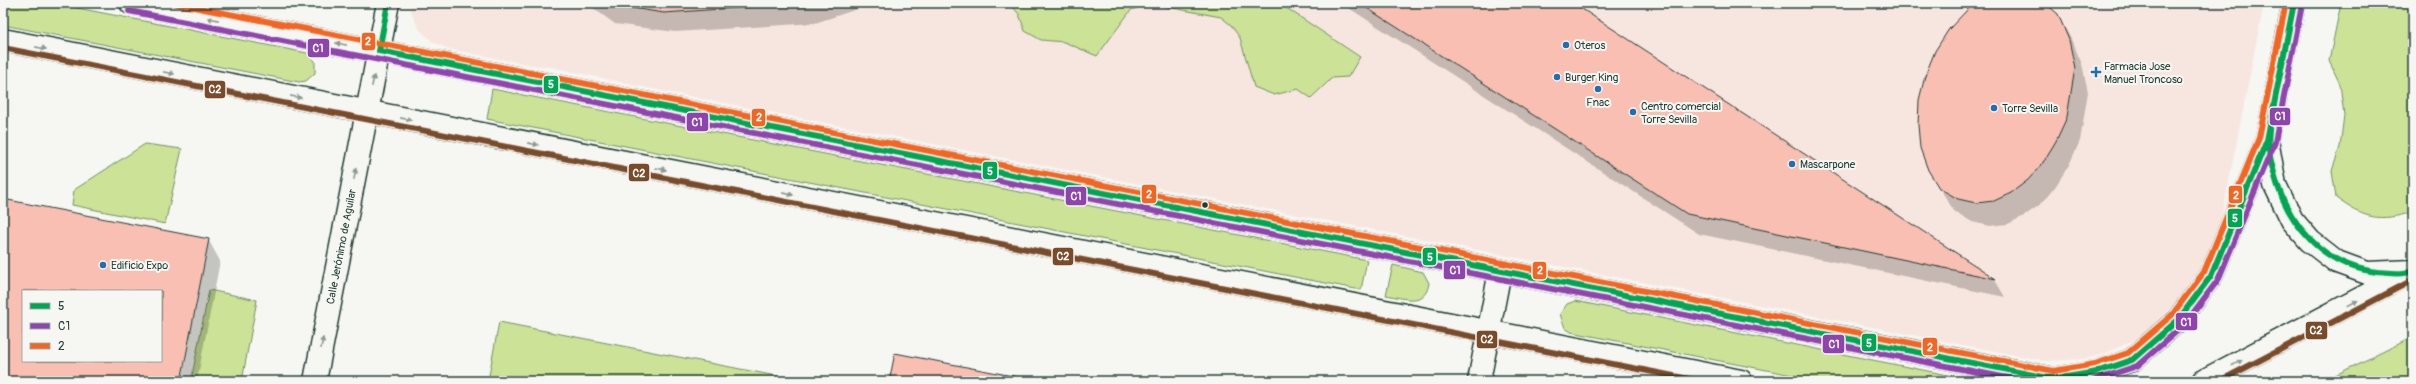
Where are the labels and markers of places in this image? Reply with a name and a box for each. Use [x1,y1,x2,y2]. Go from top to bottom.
place label: Oteros [1574,39,1605,52]
marker: Oteros [1561,40,1571,50]
place label: Farmacia Jose Manuel Troncoso [2104,60,2183,86]
marker: Farmacia Jose Manuel Troncoso [2091,67,2101,77]
place label: Burger King [1565,71,1619,84]
marker: Burger King [1552,72,1562,82]
marker: Fnac [1593,84,1603,94]
place label: Fnac [1586,96,1610,109]
place label: Centro comercial Torre Sevilla [1641,100,1721,126]
place label: Torre Sevilla [2002,102,2058,115]
marker: Torre Sevilla [1989,103,1999,113]
marker: Centro comercial Torre Sevilla [1628,107,1638,117]
place label: Mascarpone [1800,158,1856,171]
marker: Mascarpone [1787,159,1797,169]
unlabelled marker [1200,200,1210,210]
place label: Edificio Expo [111,259,168,272]
marker: Edificio Expo [98,260,108,270]

